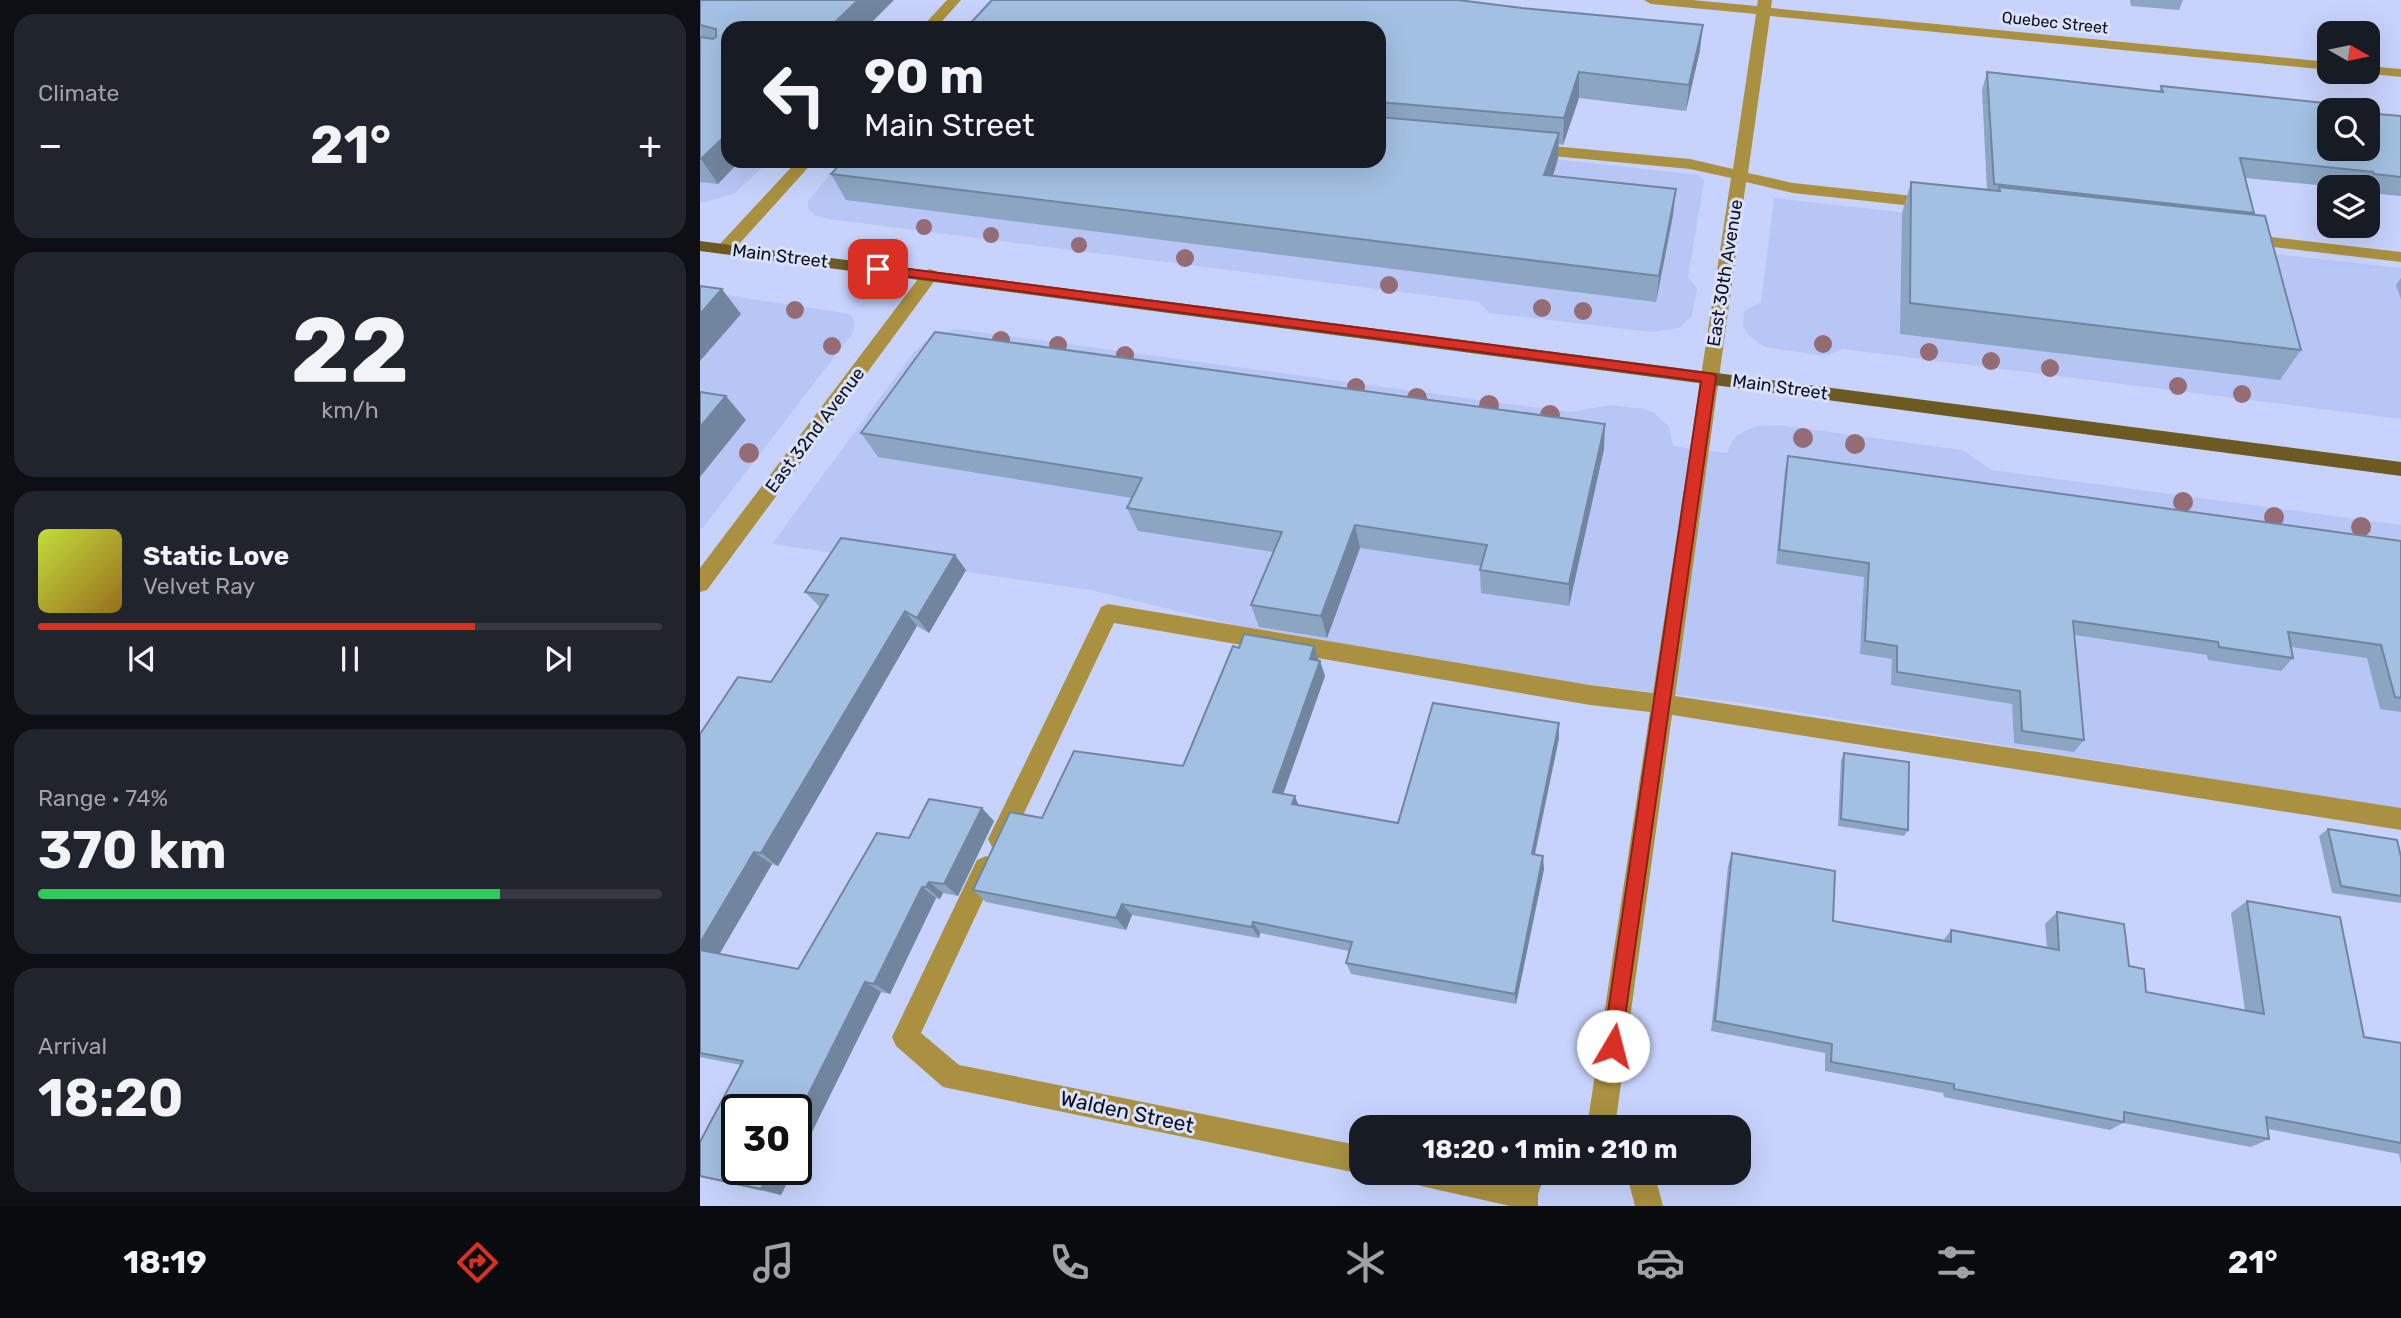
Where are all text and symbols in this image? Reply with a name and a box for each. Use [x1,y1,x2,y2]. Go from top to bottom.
street label: Quebec Street [2001,7,2109,38]
north arrow [2317,21,2380,84]
map controls [2317,21,2380,238]
text: 90 m [864,47,984,105]
icon: left [749,49,840,140]
text: Climate [38,79,119,107]
button: search [2317,98,2380,161]
text: Main Street [864,106,1035,144]
text: 21° [310,114,391,176]
text: − [38,122,63,168]
text: + [638,122,662,168]
button: layers [2317,175,2380,238]
street label: East 30th Avenue [1703,198,1747,348]
street label: Main Street [731,239,829,273]
pin [848,239,908,299]
icon: arrive [859,250,897,288]
text: 22 [291,296,409,404]
street label: East 32nd Avenue [761,363,869,497]
street label: Main Street [1731,369,1829,405]
text: km/h [321,396,379,424]
text: Static Love [143,541,289,572]
text: Velvet Ray [143,572,255,600]
icon: previous [123,640,161,678]
icon: pause [331,640,369,678]
icon: next [539,640,577,678]
text: Range · 74% [38,784,168,812]
text: 370 km [38,819,227,881]
position arrow [1576,1009,1650,1083]
text: Arrival [38,1032,107,1060]
text: 18:20 [38,1067,183,1129]
street label: Walden Street [1058,1085,1196,1138]
speed limit sign: 30 [721,1094,812,1185]
text: 18:20 · 1 min · 210 m [1422,1134,1678,1165]
icon: directions [453,1238,502,1287]
icon: music [749,1238,798,1287]
icon: phone [1045,1238,1094,1287]
icon: climate [1341,1238,1390,1287]
icon: car [1636,1238,1685,1287]
icon: filters [1932,1238,1981,1287]
text: 18:19 [123,1243,207,1281]
text: 21° [2228,1243,2278,1281]

